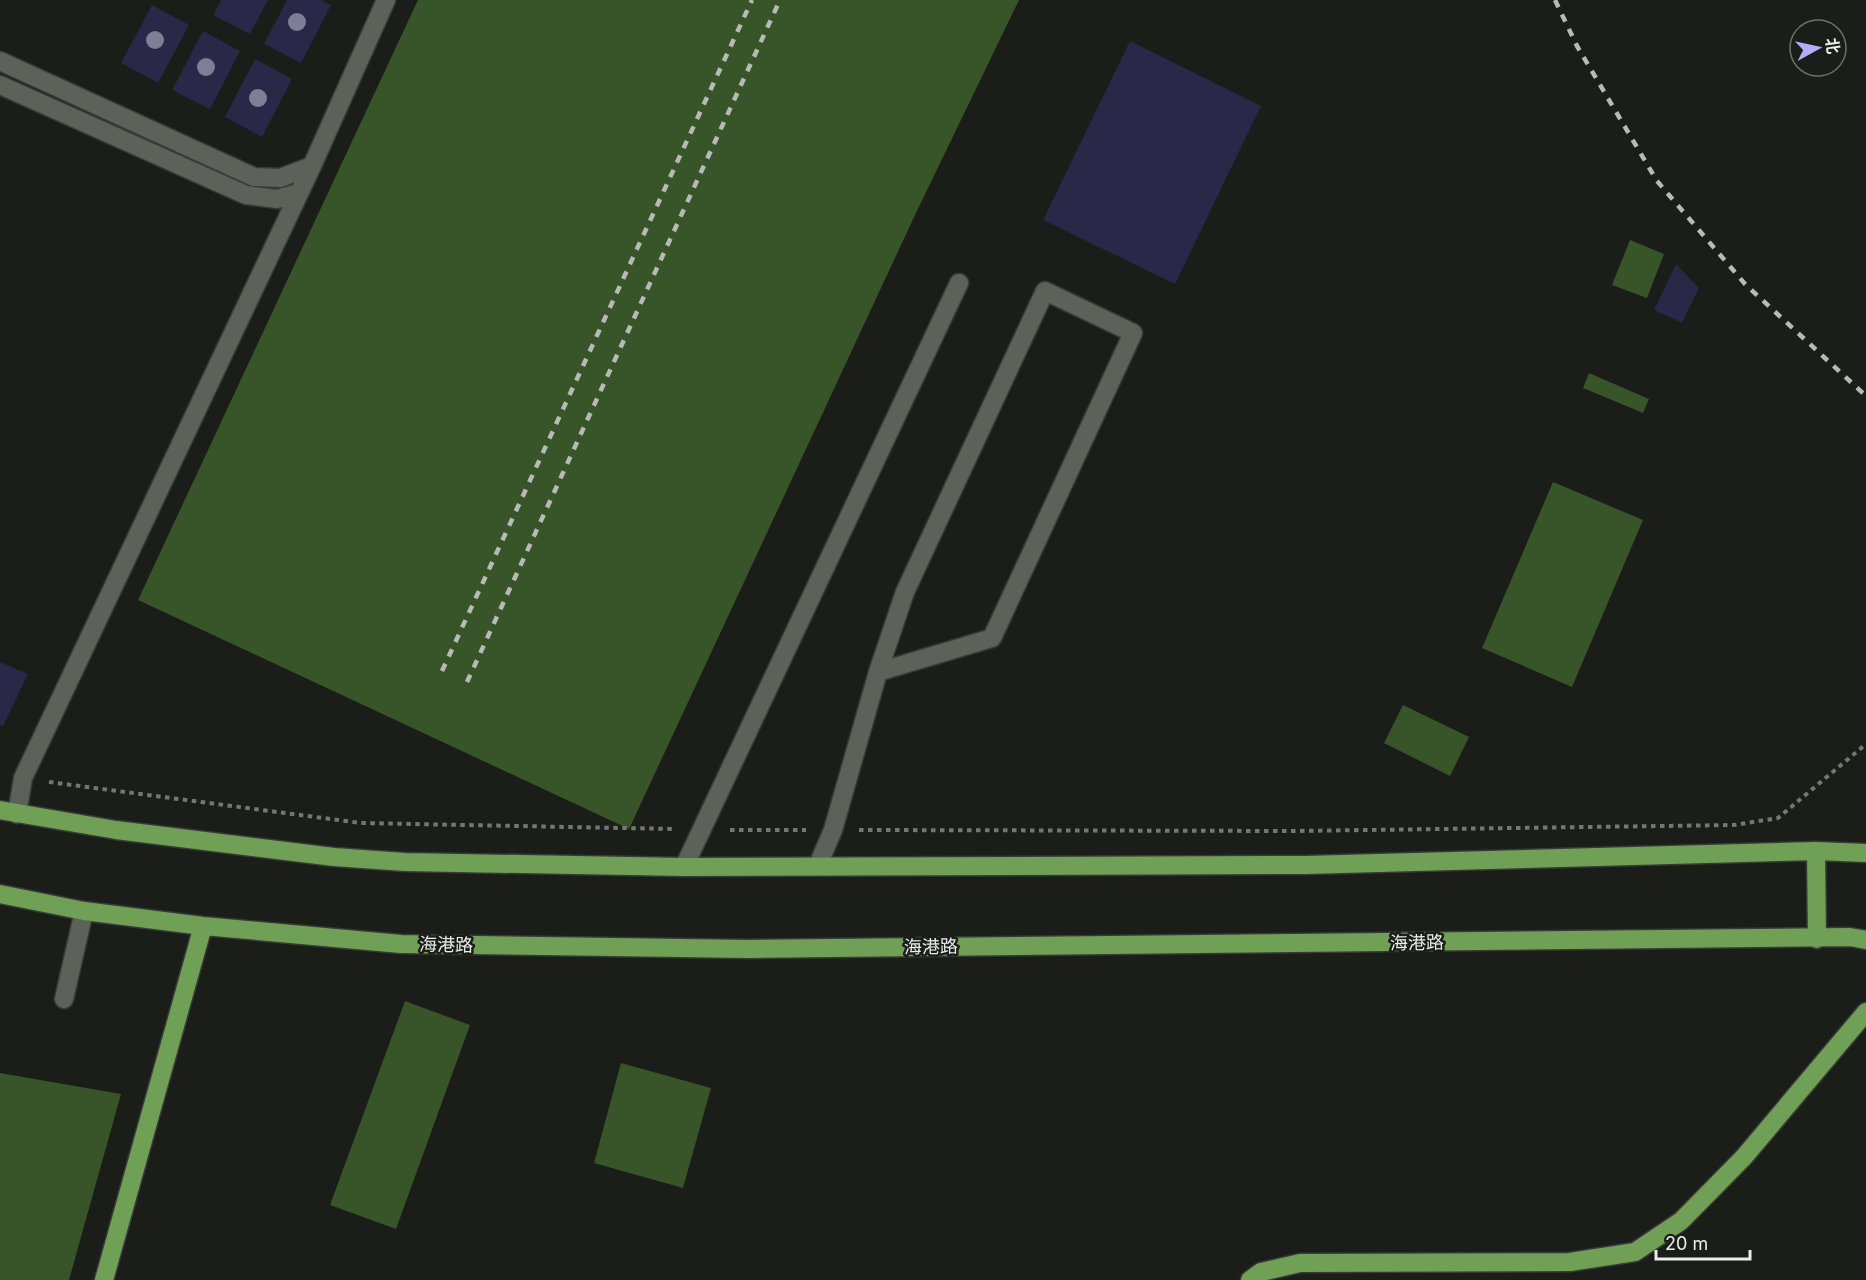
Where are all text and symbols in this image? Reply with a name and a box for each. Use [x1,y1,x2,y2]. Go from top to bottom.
north arrow [1788,18,1848,78]
text: 北 [1822,37,1844,55]
street label: 海港路 [1390,932,1444,953]
street label: 海港路 [419,934,473,955]
street label: 海港路 [904,936,958,957]
scale bar [1656,1223,1750,1261]
text: 20 m [1665,1233,1708,1254]

